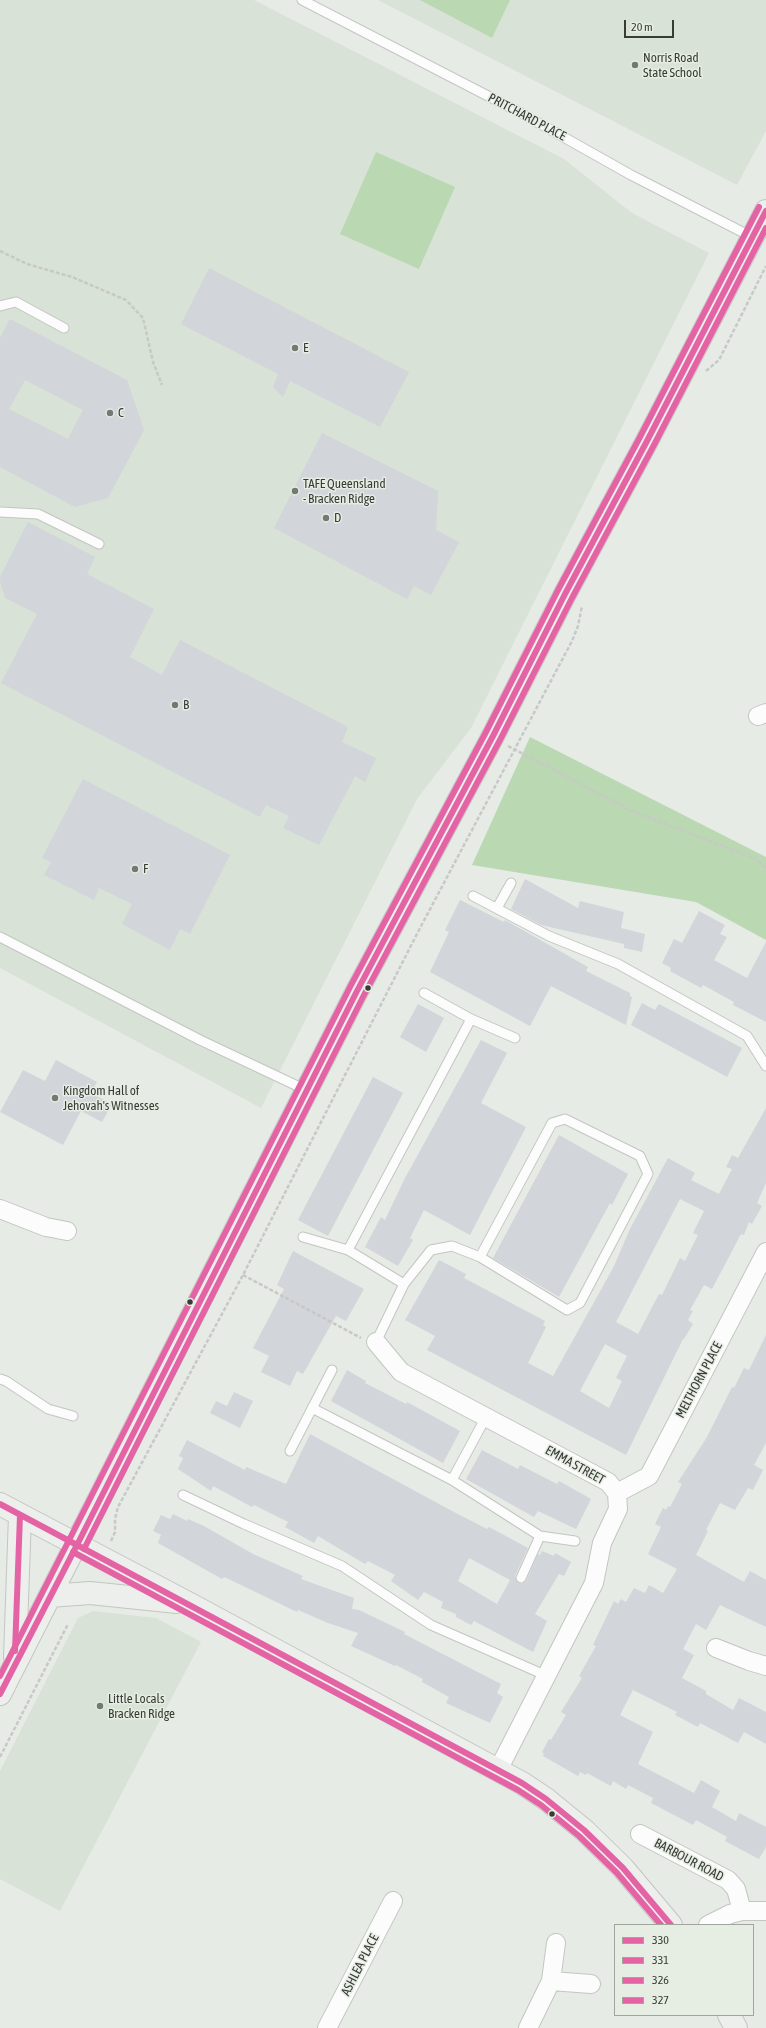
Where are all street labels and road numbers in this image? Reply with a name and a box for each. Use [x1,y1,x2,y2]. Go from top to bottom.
street label: PRITCHARD PLACE [485,90,569,144]
street label: MELTHORN PLACE [672,1339,726,1421]
street label: EMMA STREET [543,1442,607,1488]
street label: BARBOUR ROAD [652,1835,726,1885]
street label: ASHLEA PLACE [338,1931,382,1999]

